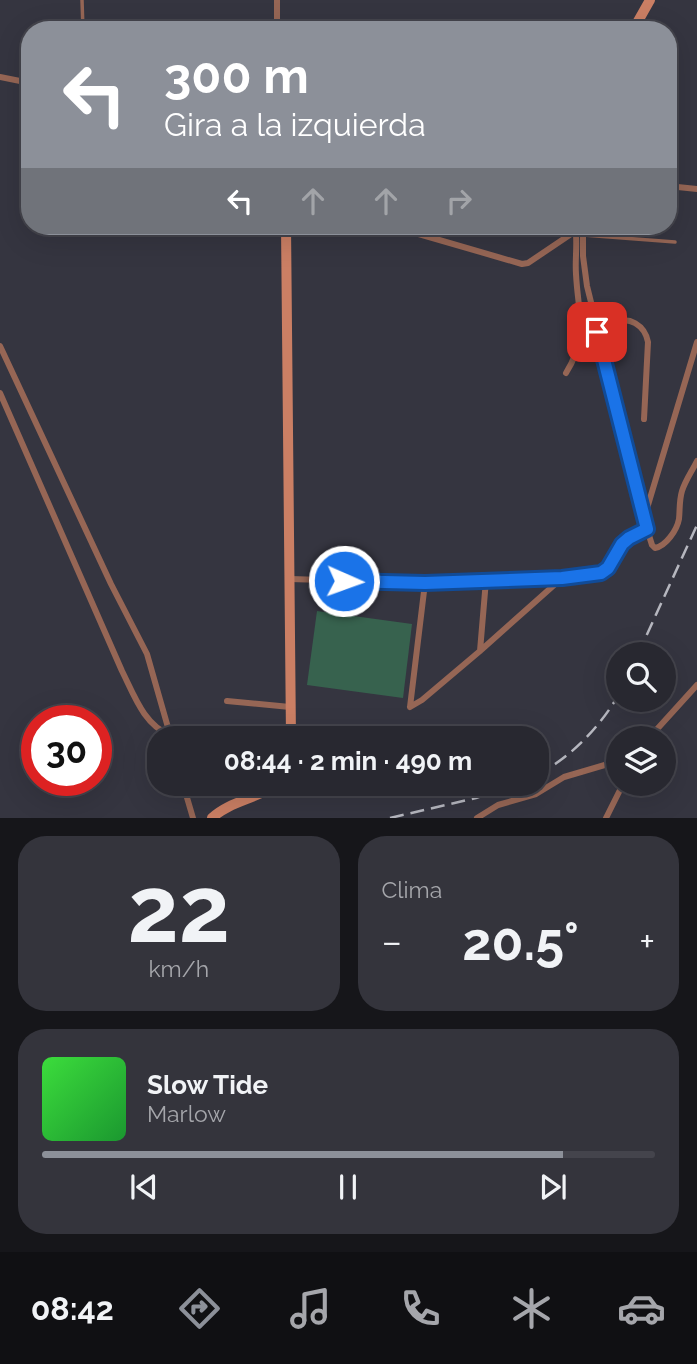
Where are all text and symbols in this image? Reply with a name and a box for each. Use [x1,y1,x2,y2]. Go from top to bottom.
text: 300 m [164,47,309,104]
icon: left [49,49,140,140]
text: Gira a la izquierda [164,106,426,143]
icon: left [221,182,259,220]
icon: ahead [294,182,332,220]
icon: ahead [367,182,405,220]
icon: right [440,182,478,220]
pin [567,302,627,362]
icon: arrive [578,313,616,351]
position arrow [307,544,381,618]
map controls [606,642,676,796]
button: search [606,642,676,712]
speed limit sign: 30 [21,705,112,796]
button: layers [606,726,676,796]
text: 08:44 · 2 min · 490 m [224,746,472,776]
text: 22 [127,856,230,963]
text: Clima [382,876,442,903]
text: 20.5° [462,911,579,972]
text: − [382,919,402,964]
text: + [639,919,655,964]
text: km/h [148,955,209,982]
text: Slow Tide [147,1070,268,1100]
text: Marlow [147,1100,226,1127]
icon: previous [125,1168,163,1206]
icon: pause [329,1168,367,1206]
icon: next [534,1168,572,1206]
icon: directions [175,1284,224,1333]
icon: music [286,1284,335,1333]
icon: phone [396,1284,445,1333]
icon: climate [507,1284,556,1333]
icon: car [617,1284,666,1333]
text: 08:42 [31,1290,114,1327]

